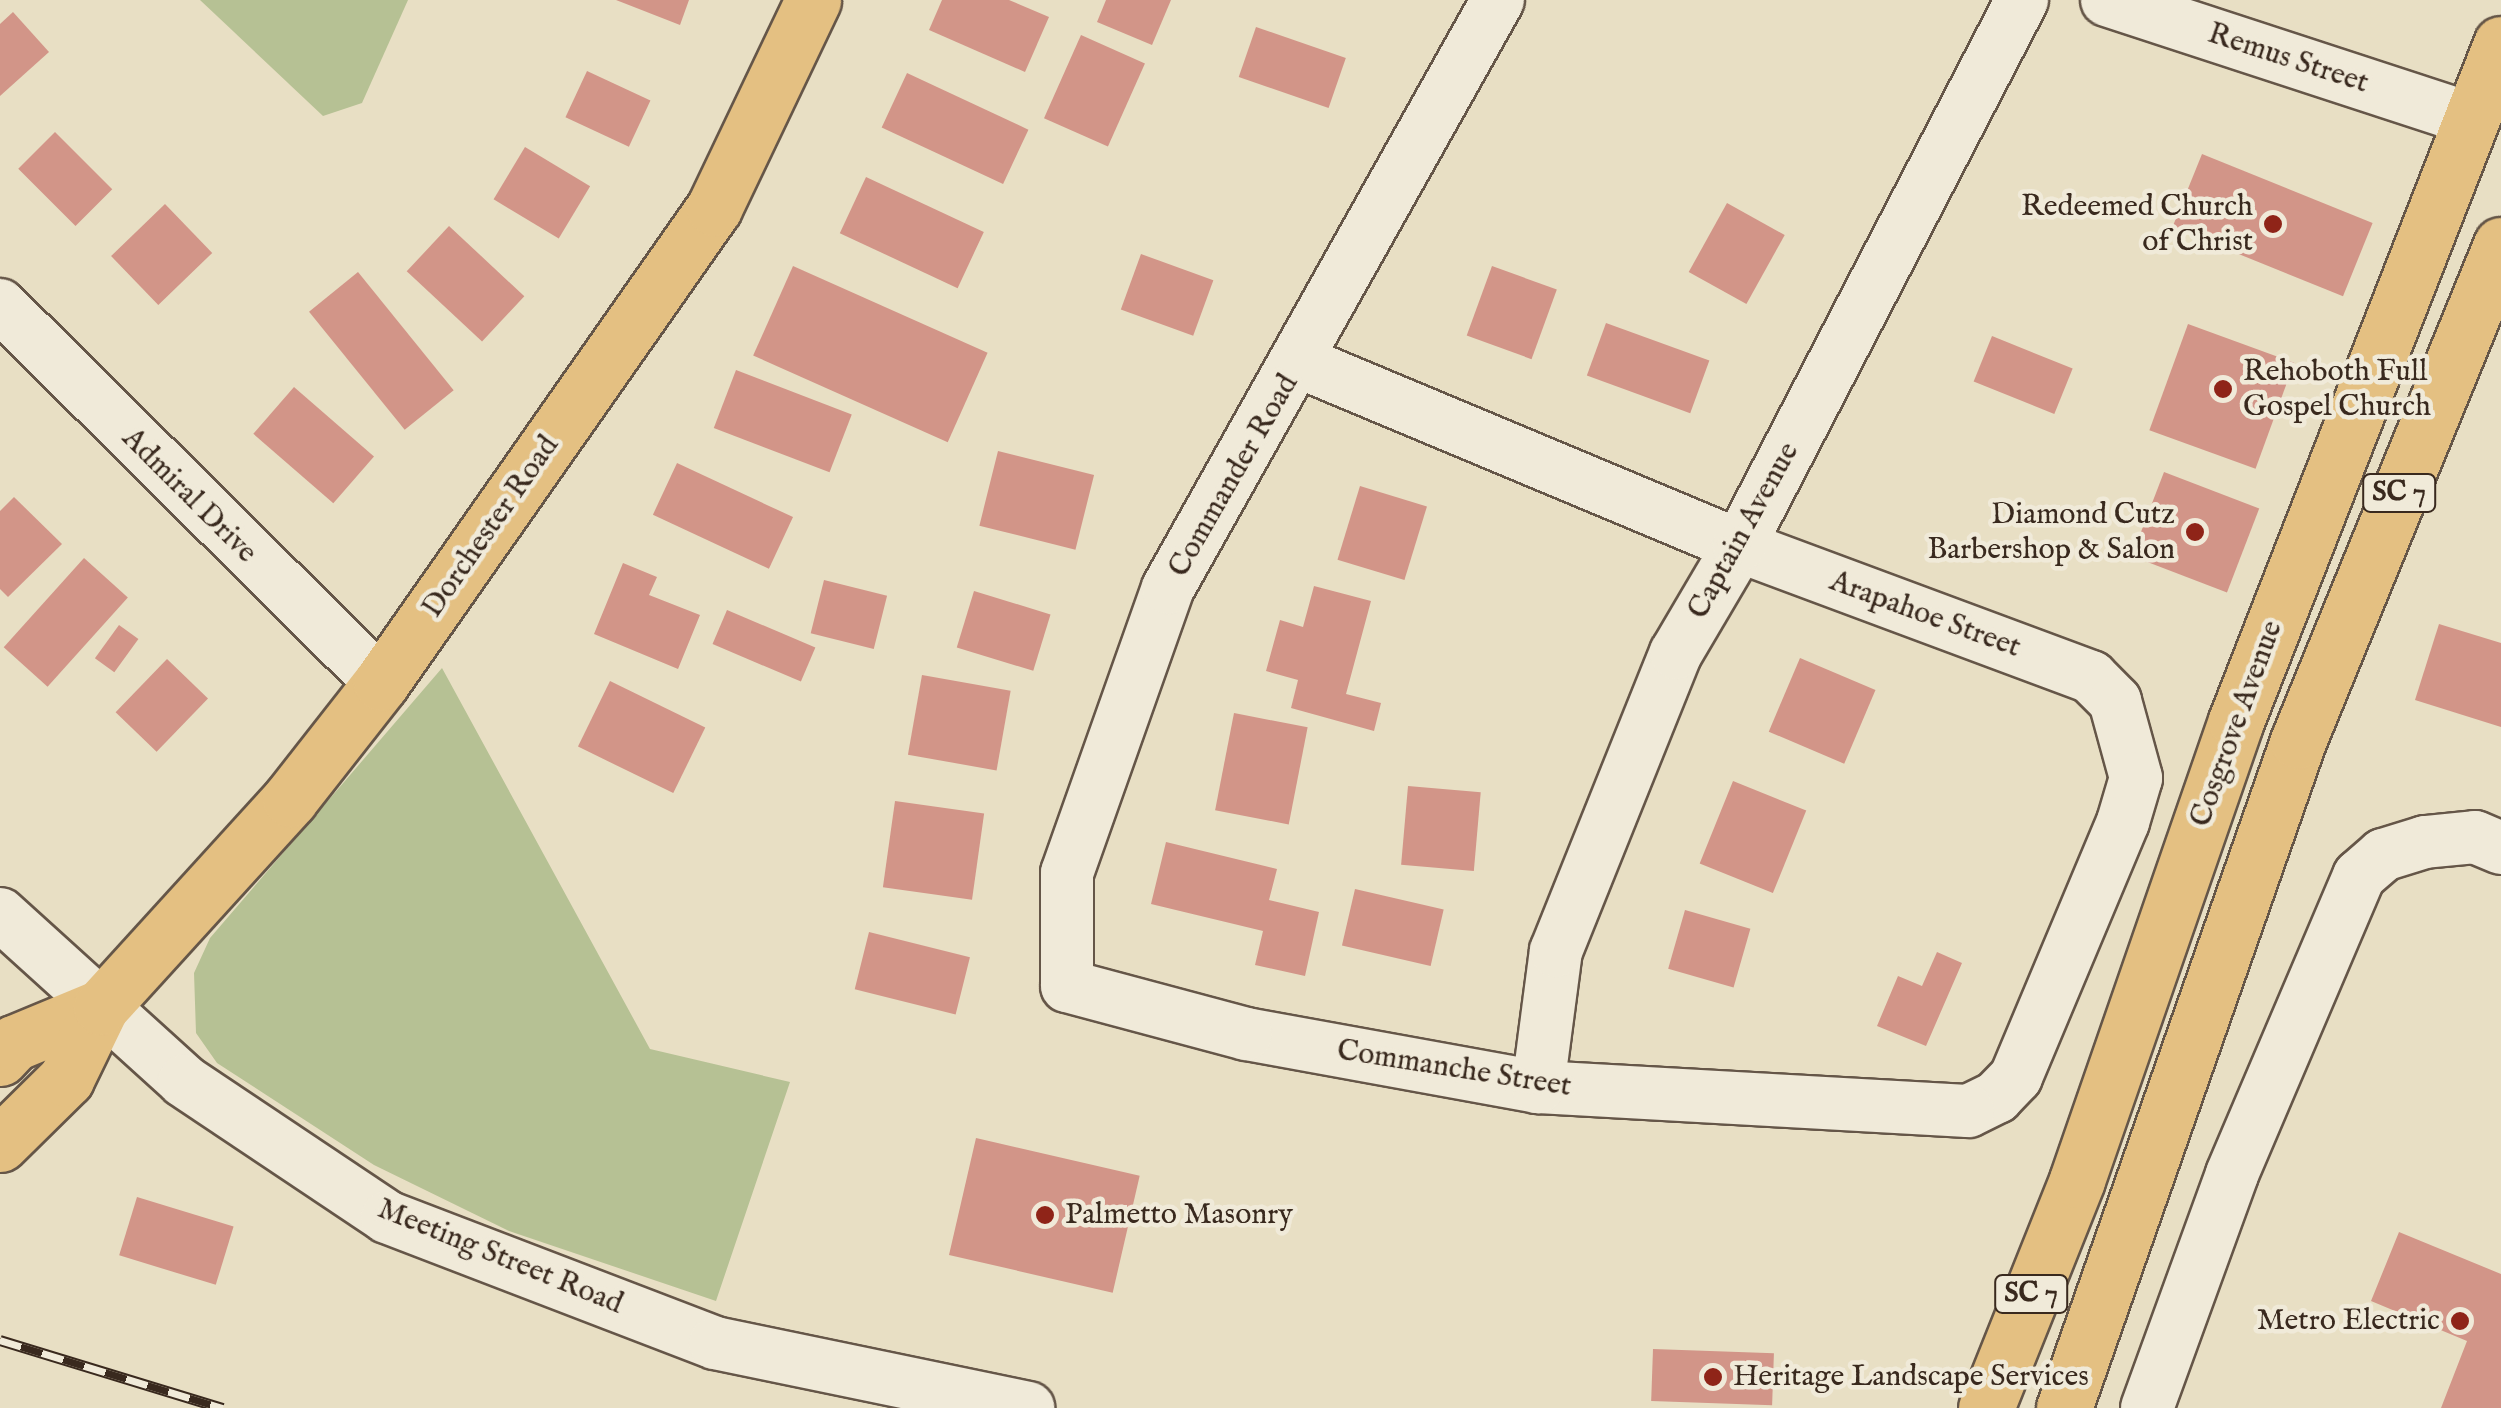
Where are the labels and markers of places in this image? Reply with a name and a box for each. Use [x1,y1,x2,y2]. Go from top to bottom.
place label: Redeemed Church of Christ [2021,189,2253,260]
marker: Redeemed Church of Christ [2262,213,2284,235]
place label: Rehoboth Full Gospel Church [2243,354,2431,424]
marker: Rehoboth Full Gospel Church [2212,378,2234,400]
place label: Diamond Cutz Barbershop & Salon [1927,497,2175,568]
marker: Diamond Cutz Barbershop & Salon [2184,521,2206,543]
place label: Palmetto Masonry [1065,1197,1293,1233]
marker: Palmetto Masonry [1034,1204,1056,1226]
place label: Metro Electric [2257,1303,2440,1339]
marker: Metro Electric [2449,1310,2471,1332]
place label: Heritage Landscape Services [1733,1359,2089,1395]
marker: Heritage Landscape Services [1702,1366,1724,1388]

